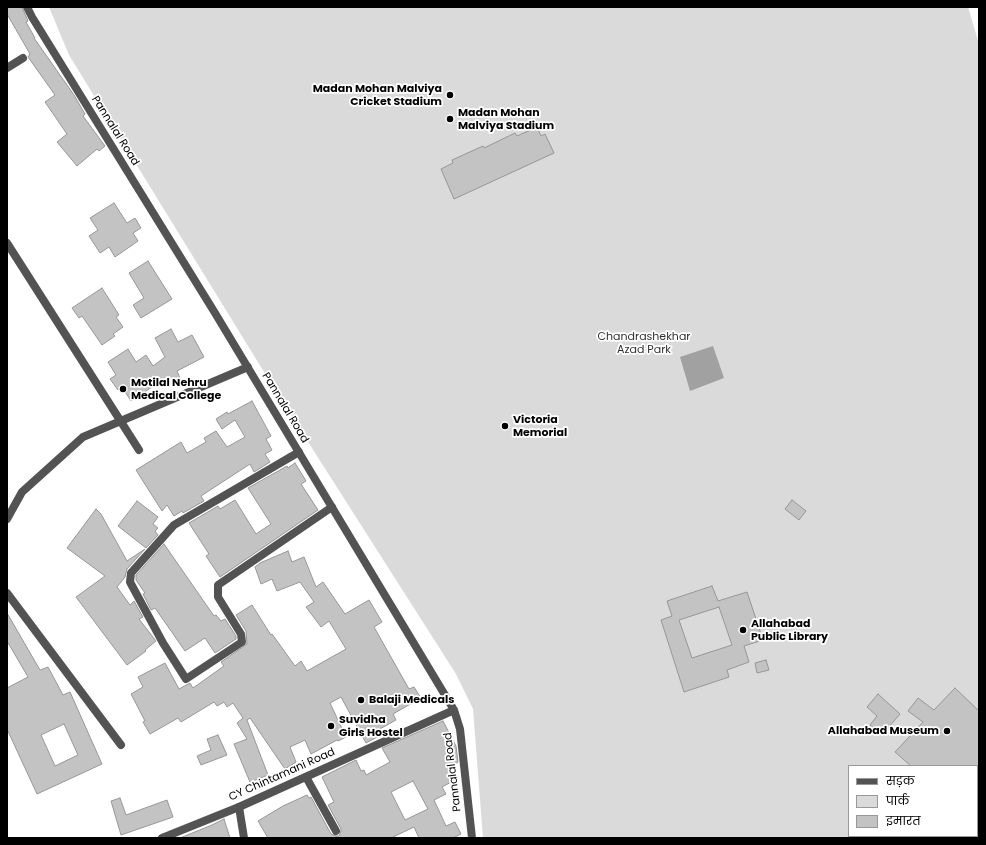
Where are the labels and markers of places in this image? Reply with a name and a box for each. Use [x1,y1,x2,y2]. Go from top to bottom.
place label: Madan Mohan Malviya Cricket Stadium [313,82,442,108]
marker: Madan Mohan Malviya Cricket Stadium [445,90,455,100]
place label: Madan Mohan Malviya Stadium [458,106,554,132]
marker: Madan Mohan Malviya Stadium [445,114,455,124]
place label: Motilal Nehru Medical College [131,376,221,402]
marker: Motilal Nehru Medical College [118,384,128,394]
place label: Victoria Memorial [513,413,567,439]
marker: Victoria Memorial [500,421,510,431]
place label: Allahabad Public Library [751,617,828,643]
marker: Allahabad Public Library [738,625,748,635]
place label: Balaji Medicals [369,693,454,707]
marker: Balaji Medicals [356,695,366,705]
place label: Suvidha Girls Hostel [339,713,403,739]
marker: Suvidha Girls Hostel [326,721,336,731]
place label: Allahabad Museum [828,724,939,738]
marker: Allahabad Museum [942,726,952,736]

